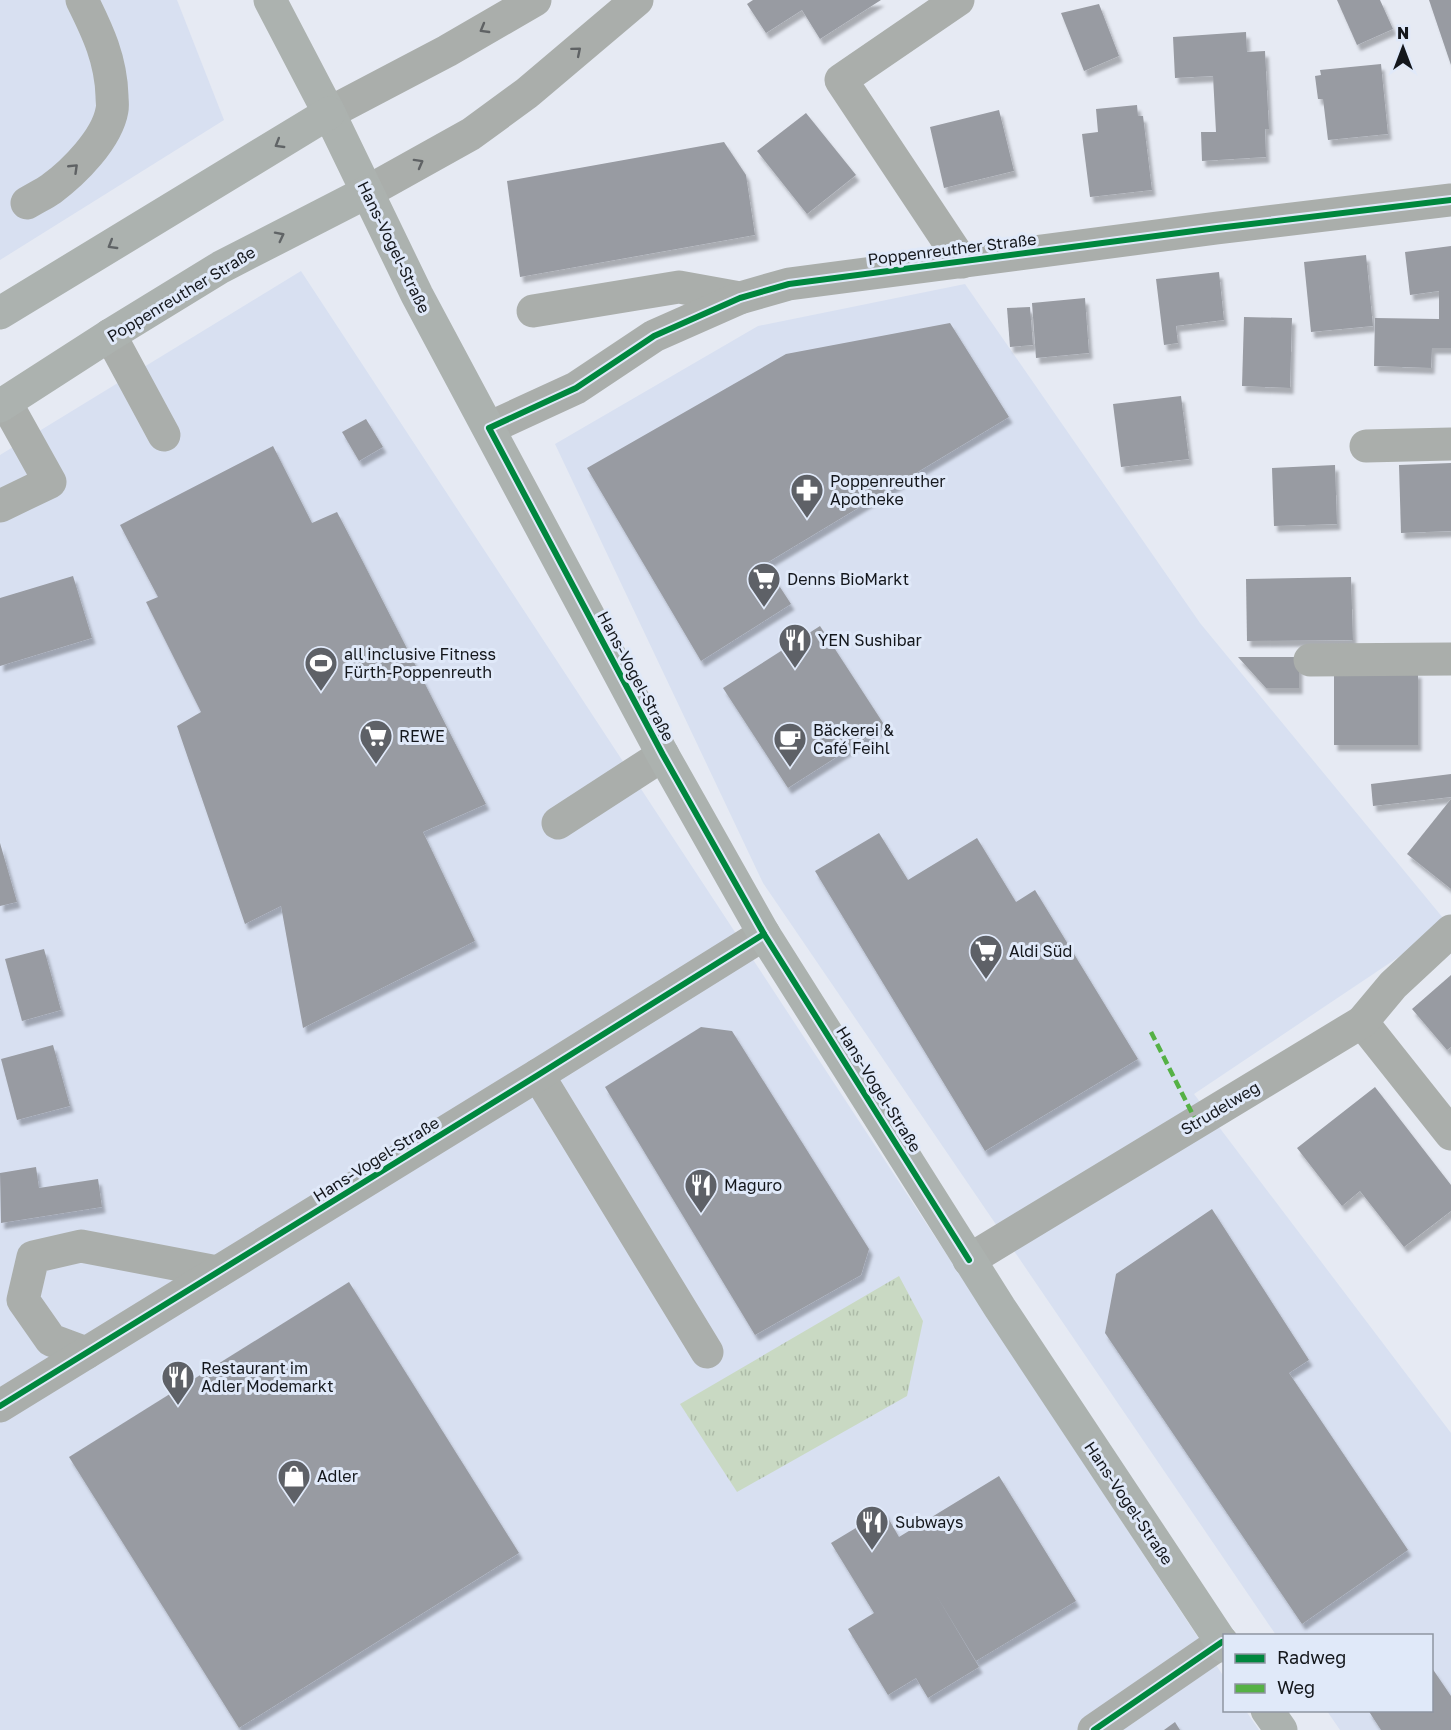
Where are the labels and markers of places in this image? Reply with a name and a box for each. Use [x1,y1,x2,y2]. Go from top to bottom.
place label: Poppenreuther Apotheke [830,471,946,509]
pharmacy icon: Poppenreuther Apotheke [789,472,825,519]
supermarket icon: Denns BioMarkt [746,561,782,608]
place label: Denns BioMarkt [787,569,909,589]
restaurant icon: YEN Sushibar [777,622,813,669]
place label: YEN Sushibar [818,630,922,650]
place label: all inclusive Fitness Fürth-Poppenreuth [344,644,496,682]
sports icon: all inclusive Fitness Fürth-Poppenreuth [303,645,339,692]
supermarket icon: REWE [358,718,394,765]
place label: Bäckerei & Café Feihl [813,720,894,758]
cafe icon: Bäckerei & Café Feihl [772,721,808,768]
place label: REWE [399,726,445,746]
supermarket icon: Aldi Süd [968,933,1004,980]
place label: Aldi Süd [1009,941,1072,961]
restaurant icon: Maguro [683,1167,719,1214]
place label: Maguro [724,1175,782,1195]
place label: Restaurant im Adler Modemarkt [201,1358,334,1396]
restaurant icon: Restaurant im Adler Modemarkt [160,1359,196,1406]
shop icon: Adler [276,1458,312,1505]
place label: Adler [317,1466,358,1486]
restaurant icon: Subways [854,1504,890,1551]
place label: Subways [895,1512,963,1532]

